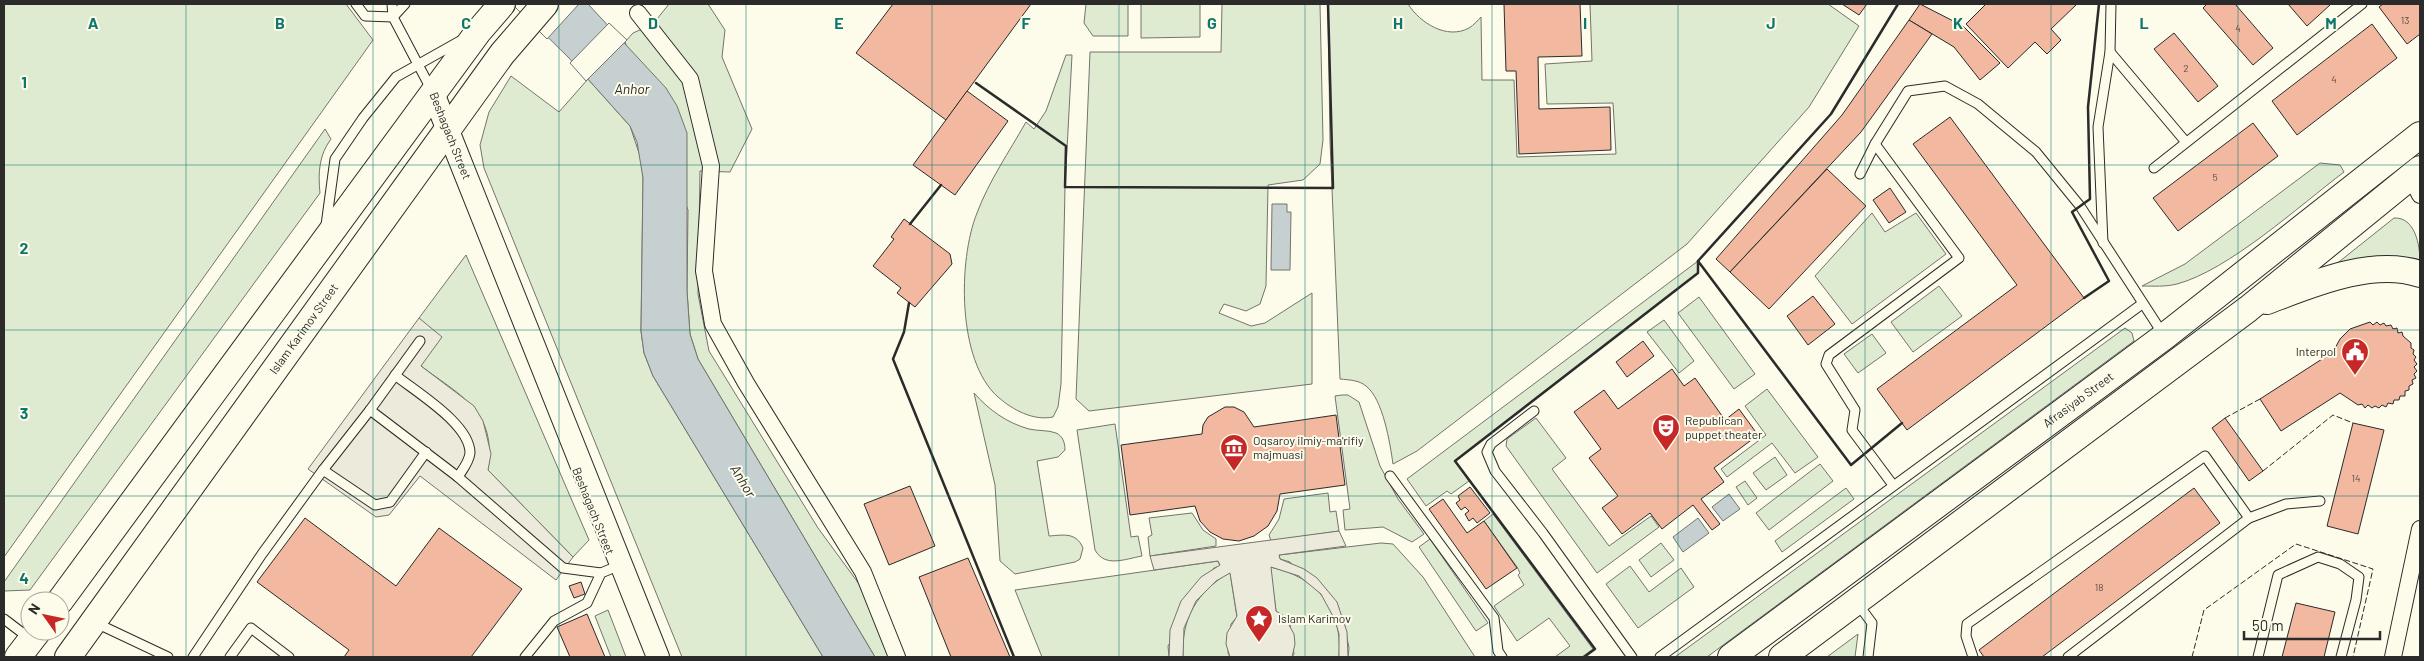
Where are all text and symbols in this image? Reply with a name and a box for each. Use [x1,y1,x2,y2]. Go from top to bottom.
text: A [88,13,99,32]
text: B [275,13,285,32]
text: C [461,13,471,32]
text: D [648,13,658,32]
text: E [834,13,844,32]
text: F [1022,13,1031,32]
text: G [1207,13,1217,32]
text: H [1393,13,1403,32]
text: I [1583,13,1587,32]
text: J [1766,13,1776,32]
text: K [1953,13,1963,32]
text: L [2139,13,2149,32]
text: M [2325,13,2337,32]
house number: 13 [2401,14,2409,26]
house number: 4 [2235,22,2241,34]
house number: 2 [2183,62,2189,74]
text: 1 [21,72,27,91]
house number: 4 [2331,73,2337,85]
water label: Anhor [614,80,651,97]
street label: Beshagach Street [427,90,475,181]
house number: 5 [2212,171,2218,183]
text: 2 [20,238,29,257]
street label: Islam Karimov Street [266,281,340,376]
public building icon: Interpol [2340,337,2370,376]
place label: Interpol [2296,344,2336,358]
street label: Afrasiyab Street [2040,369,2116,430]
text: 3 [20,403,28,422]
theatre icon: Republican puppet theater [1651,413,1681,452]
place label: Republican puppet theater [1685,413,1763,441]
museum icon: Oqsaroy ilmiy-ma'rifiy majmuasi [1219,433,1249,472]
place label: Oqsaroy ilmiy-ma'rifiy majmuasi [1253,433,1364,461]
water label: Anhor [727,461,760,501]
street label: Beshagach Street [570,465,618,556]
house number: 14 [2351,472,2361,484]
text: 4 [19,568,29,587]
house number: 18 [2095,581,2103,593]
north arrow [20,591,70,641]
text: N [24,600,43,617]
place icon: Islam Karimov [1244,604,1274,643]
scale bar [2244,608,2380,640]
place label: Islam Karimov [1278,611,1351,625]
text: 50 m [2252,616,2284,634]

